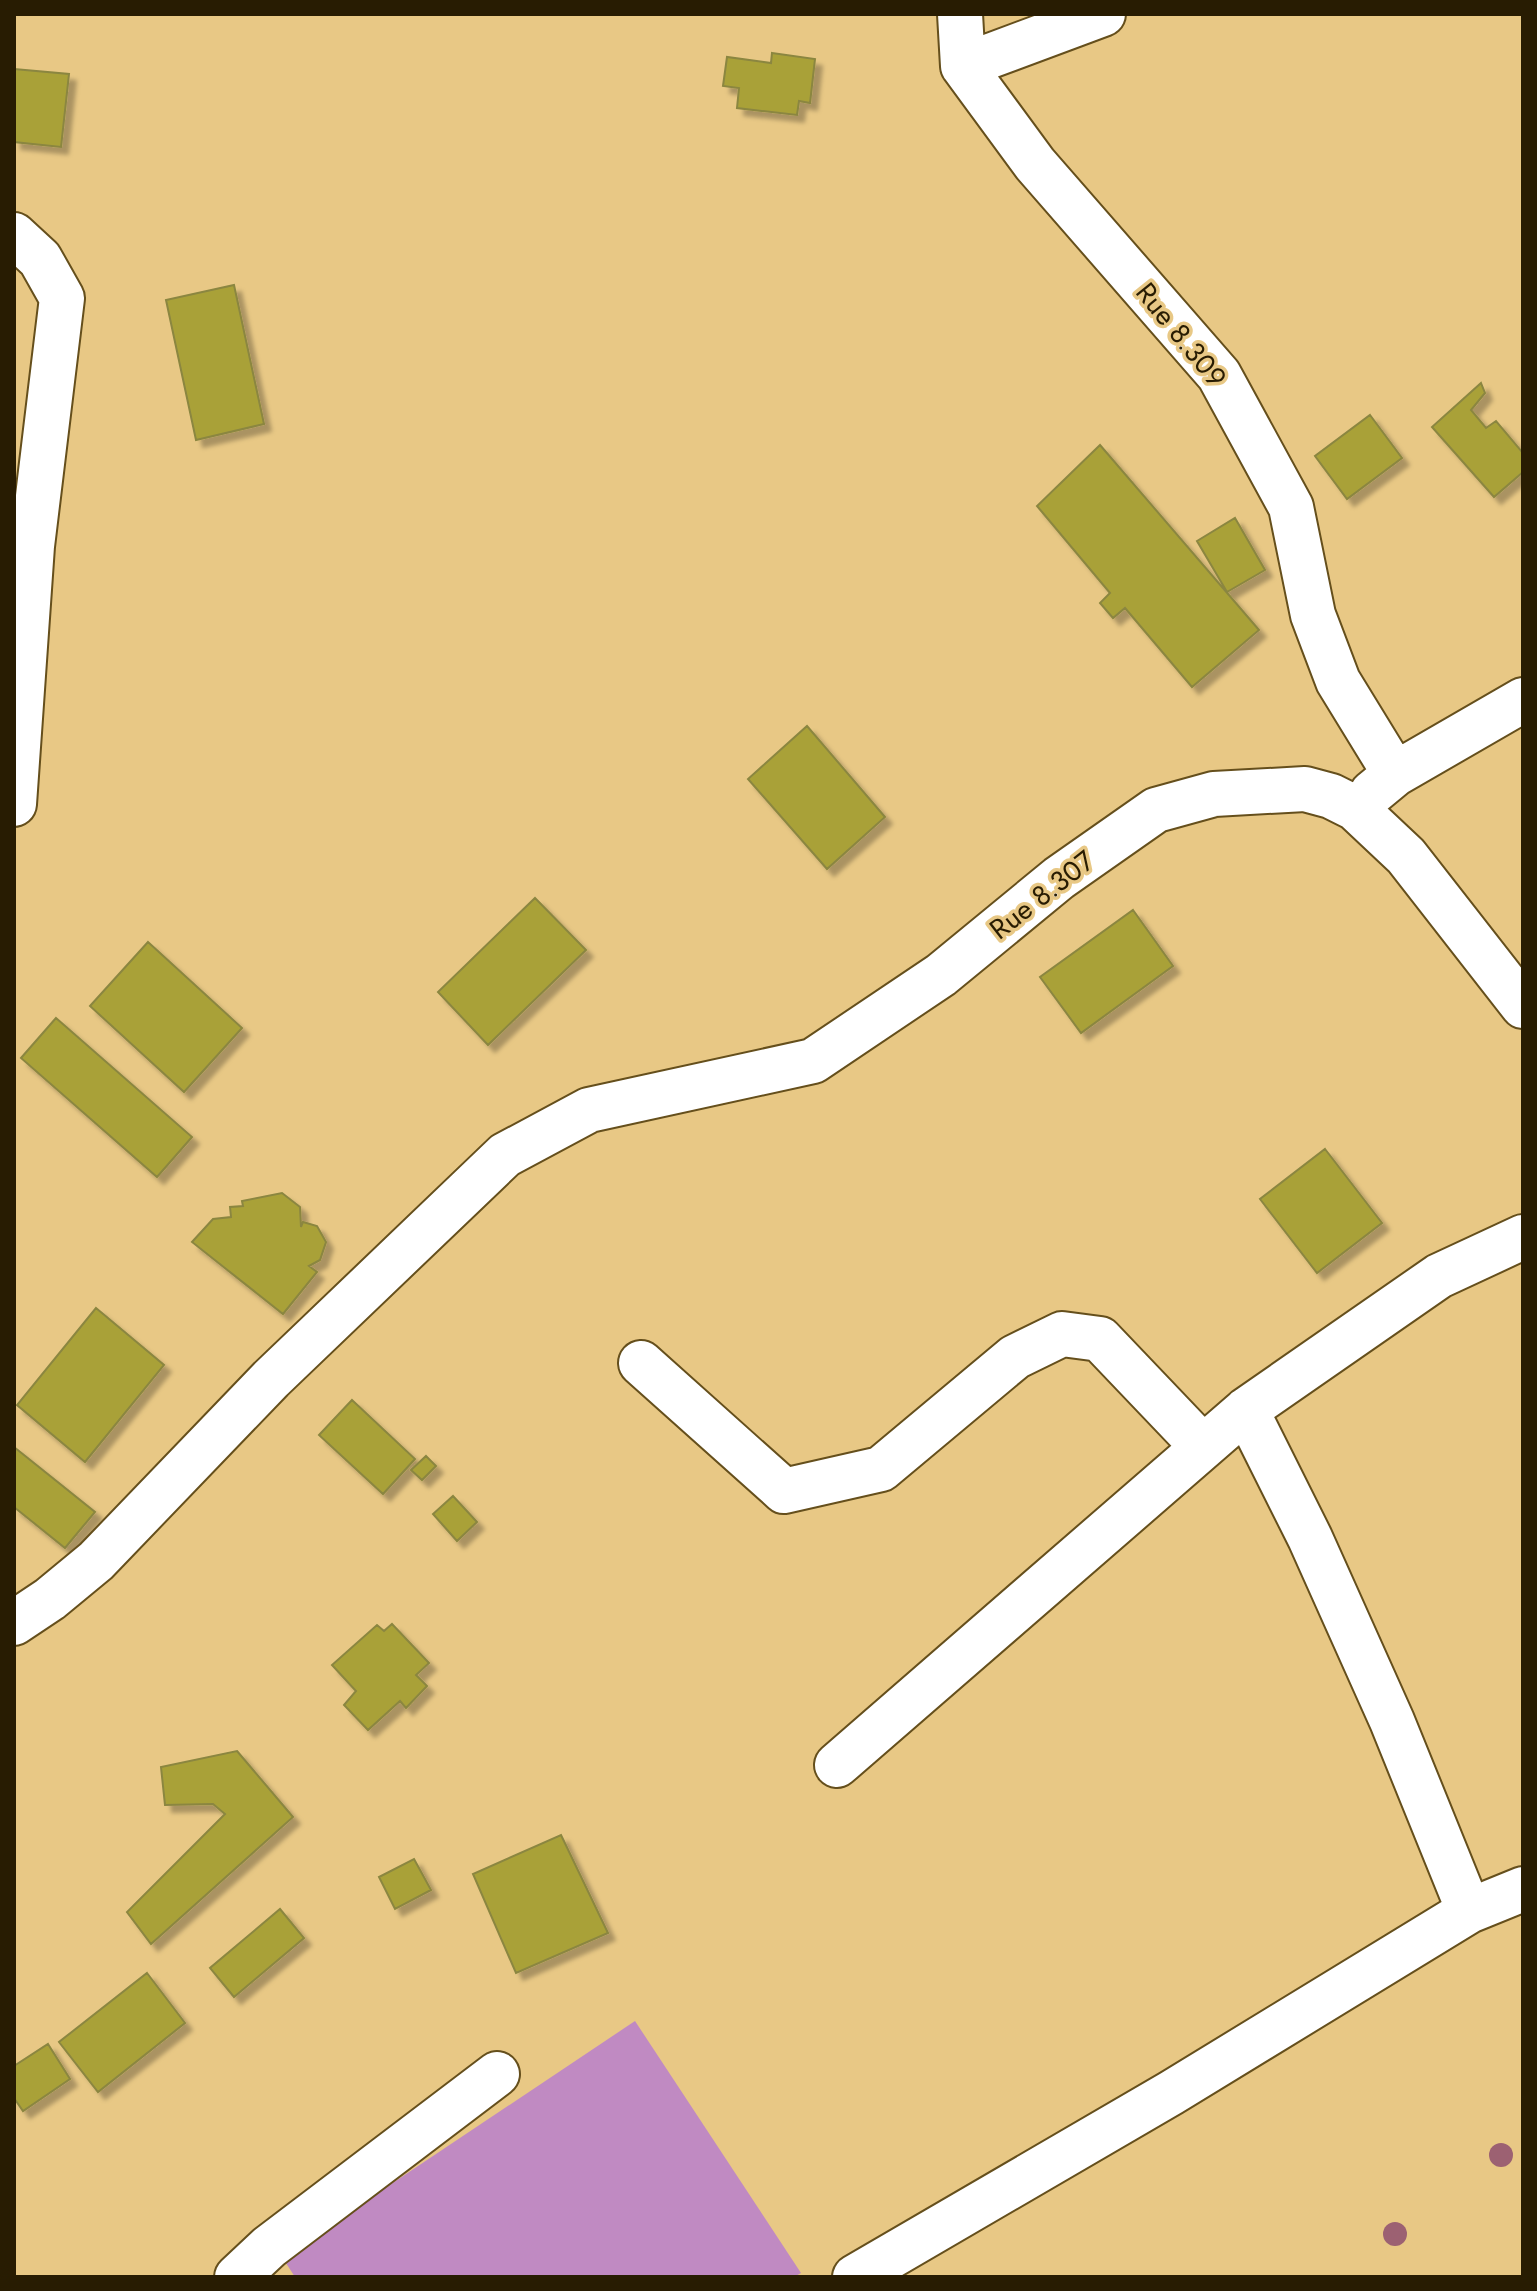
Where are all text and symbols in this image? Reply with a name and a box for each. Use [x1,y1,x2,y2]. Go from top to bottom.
street label: Rue 8.309 [1126,274,1236,396]
street label: Rue 8.307 [981,841,1103,949]

